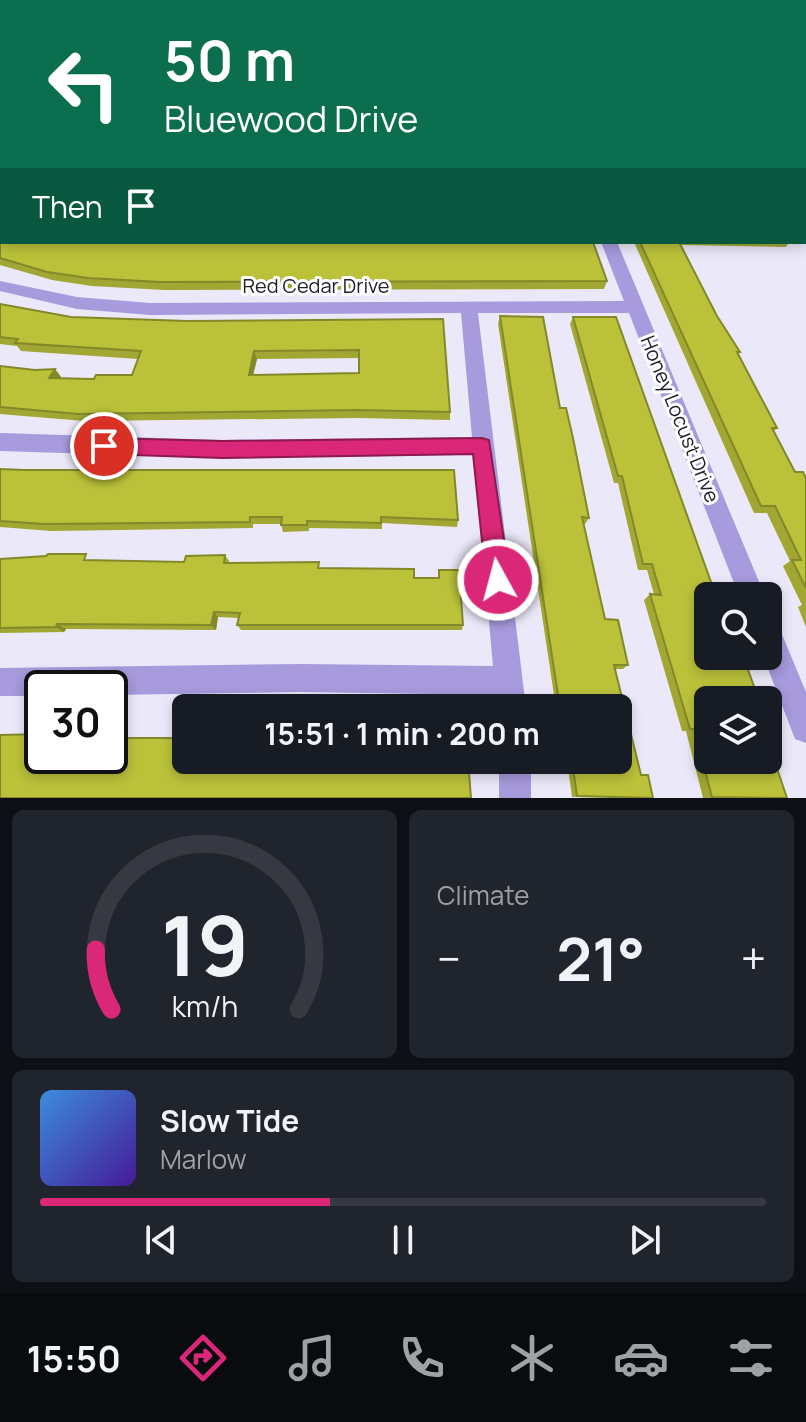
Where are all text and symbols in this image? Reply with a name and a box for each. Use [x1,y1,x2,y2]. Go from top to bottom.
text: 50 m [164,21,295,98]
icon: left [32,32,136,136]
text: Bluewood Drive [164,94,418,143]
icon: arrive [119,184,163,228]
text: Then [32,186,103,227]
street label: Red Cedar Drive [242,272,390,299]
street label: Honey Locust Drive [635,331,726,506]
pin [70,412,138,480]
icon: arrive [82,424,126,468]
position arrow [456,538,540,622]
map controls [694,582,782,774]
button: search [694,582,782,670]
speed limit sign: 30 [24,670,128,774]
button: layers [694,686,782,774]
text: 15:51 · 1 min · 200 m [264,713,540,754]
text: Climate [437,877,529,913]
text: 19 [160,887,249,1001]
text: 21° [556,917,645,999]
text: − [437,928,461,988]
text: + [741,928,766,988]
text: km/h [171,987,238,1026]
text: Slow Tide [160,1100,299,1141]
text: Marlow [160,1141,247,1177]
icon: previous [139,1218,183,1262]
icon: pause [381,1218,425,1262]
icon: next [623,1218,667,1262]
icon: directions [175,1330,231,1386]
icon: music [284,1330,340,1386]
icon: phone [394,1330,450,1386]
icon: climate [504,1330,560,1386]
icon: car [613,1330,669,1386]
icon: filters [723,1330,779,1386]
text: 15:50 [27,1334,121,1383]

